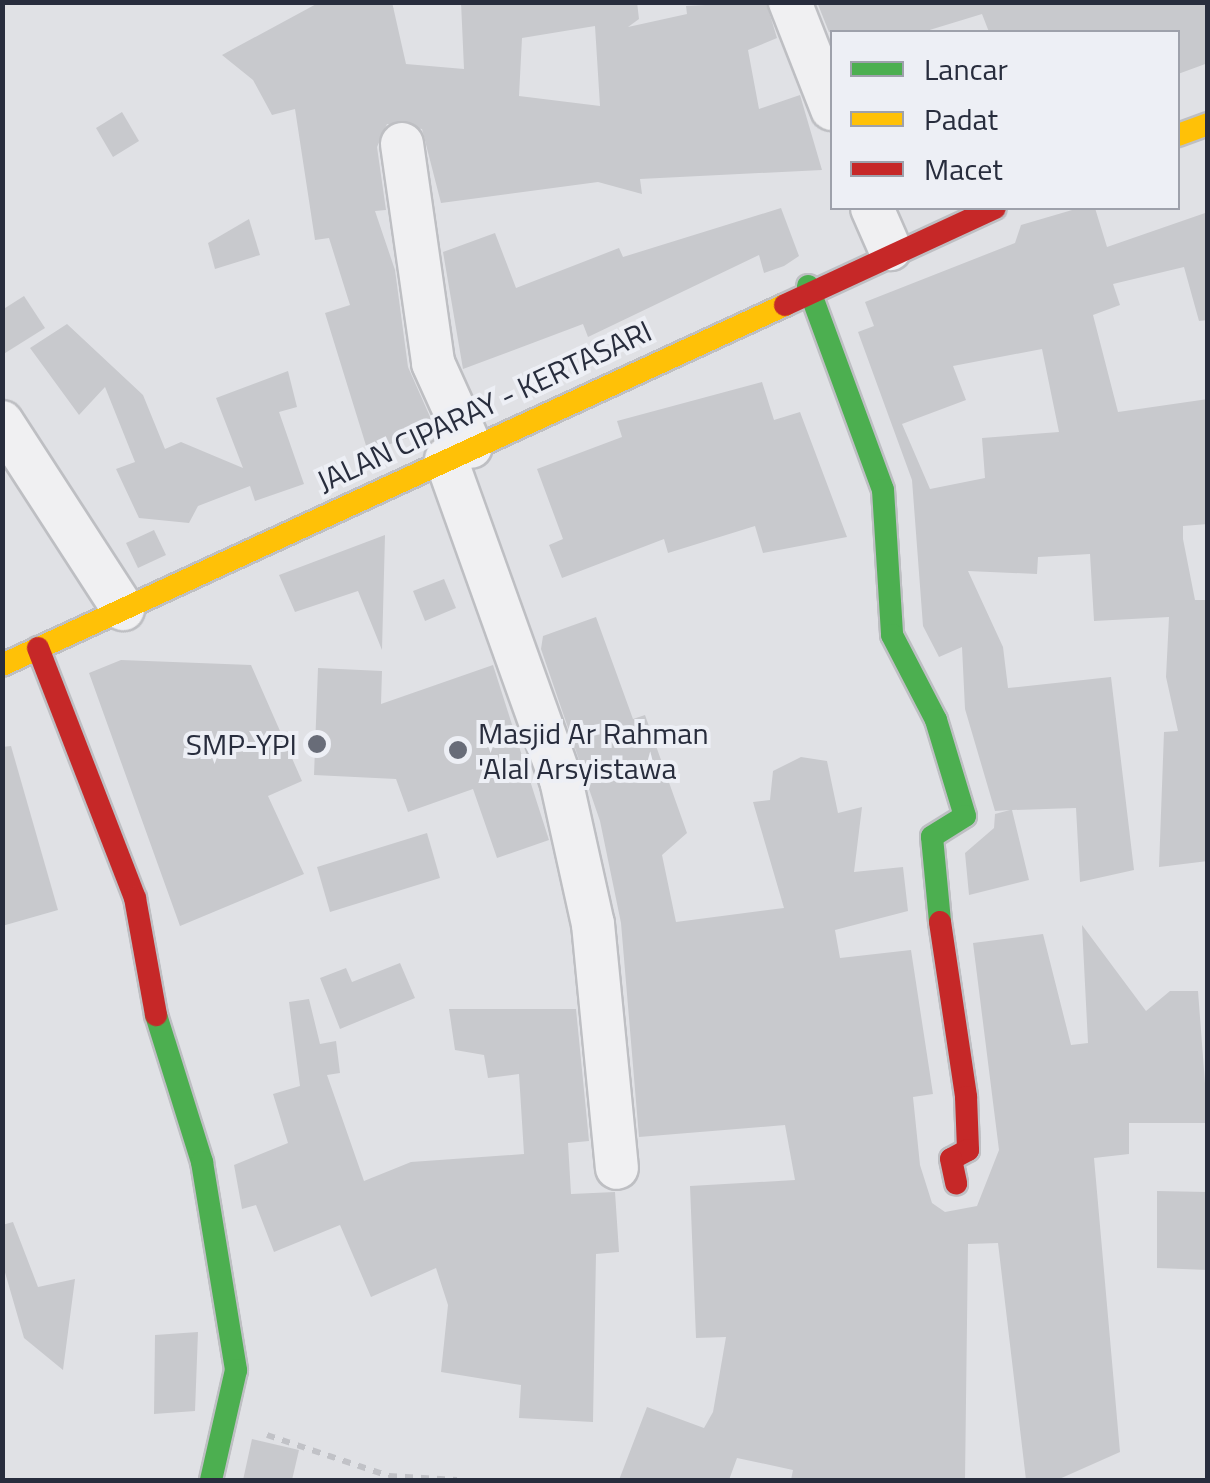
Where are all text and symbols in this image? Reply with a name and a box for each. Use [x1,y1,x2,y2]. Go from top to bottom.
legend [830,30,1180,210]
text: Lancar [924,46,1008,92]
text: Padat [924,96,998,142]
text: Macet [924,146,1003,192]
street label: JALAN CIPARAY - KERTASARI [311,313,657,499]
place label: Masjid Ar Rahman 'Alal Arsyistawa [478,715,708,786]
place label: SMP-YPI [186,726,297,762]
marker: SMP-YPI [306,733,328,755]
marker: Masjid Ar Rahman 'Alal Arsyistawa [447,739,469,761]

